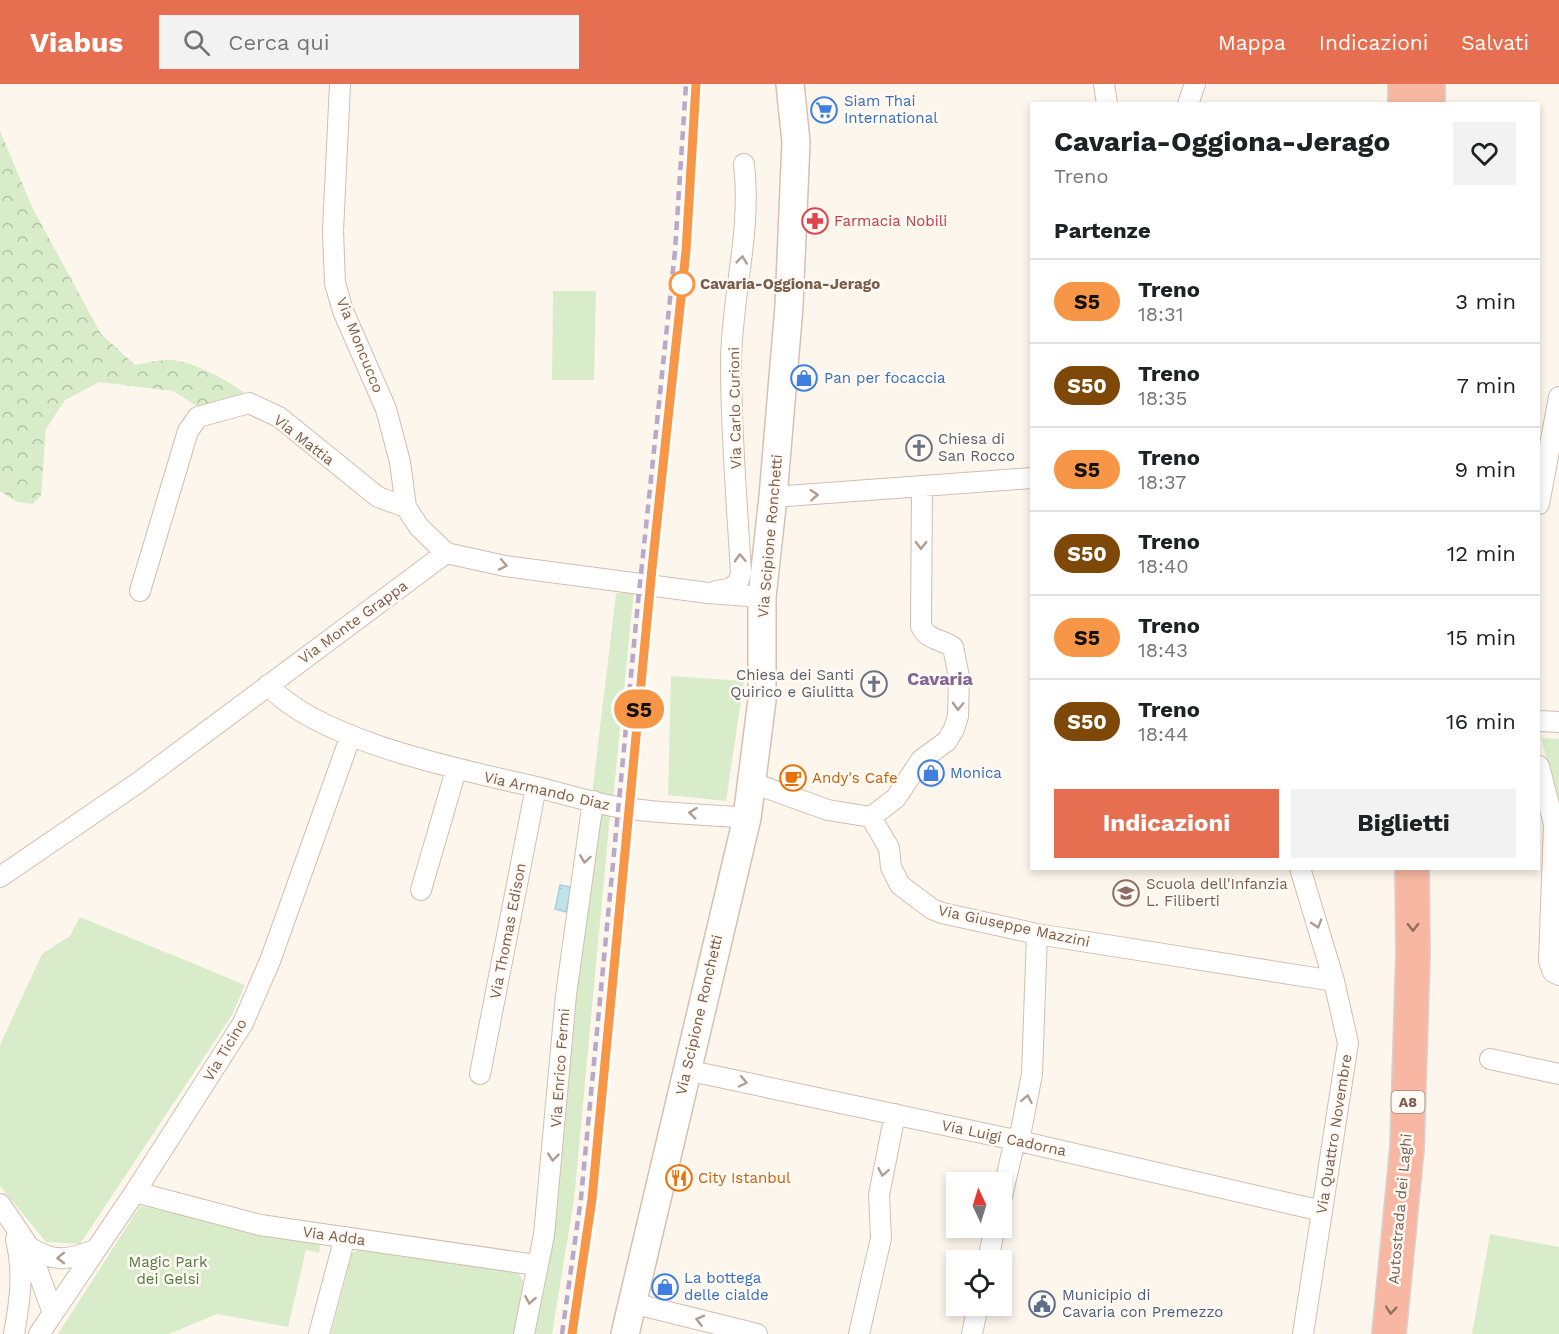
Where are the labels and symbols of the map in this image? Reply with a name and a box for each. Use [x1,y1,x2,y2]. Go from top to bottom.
place label: Siam Thai International [844,92,938,127]
supermarket icon: Siam Thai International [809,95,839,125]
pharmacy icon: Farmacia Nobili [800,206,830,236]
place label: Farmacia Nobili [834,212,947,230]
one-way arrow [735,255,748,264]
marker: Cavaria-Oggiona-Jerago [669,271,695,297]
place label: Cavaria-Oggiona-Jerago [700,275,880,293]
street label: Via Moncucco [333,295,387,395]
street label: Via Carlo Curioni [725,347,745,469]
shop icon: Pan per focaccia [789,363,819,393]
place label: Pan per focaccia [824,369,946,387]
street label: Via Mattia [270,411,338,470]
place label: Chiesa di San Rocco [938,430,1015,465]
church icon: Chiesa di San Rocco [904,433,934,463]
street label: Via Scipione Ronchetti [754,453,786,619]
one-way arrow [809,488,818,501]
one-way arrow [915,540,927,549]
one-way arrow [734,553,747,562]
one-way arrow [498,558,508,571]
street label: Via Monte Grappa [295,576,411,668]
place label: Chiesa dei Santi Quirico e Giulitta [730,666,854,701]
district label: Cavaria [907,668,974,689]
church icon: Chiesa dei Santi Quirico e Giulitta [859,669,889,699]
line badge: S5 [612,690,666,728]
one-way arrow [952,702,964,711]
shop icon: Monica [916,758,946,788]
cafe icon: Andy's Cafe [778,763,808,793]
place label: Monica [950,764,1002,782]
street label: Via Armando Diaz [482,768,612,814]
place label: Andy's Cafe [812,769,898,787]
one-way arrow [688,807,697,820]
one-way arrow [579,854,591,863]
street label: Via Thomas Edison [486,861,530,1001]
place label: Scuola dell'Infanzia L. Filiberti [1146,875,1288,910]
school or university icon: Scuola dell'Infanzia L. Filiberti [1111,878,1141,908]
street label: Via Giuseppe Mazzini [936,901,1092,951]
one-way arrow [1309,919,1322,929]
one-way arrow [1407,922,1419,931]
street label: Via Scipione Ronchetti [672,933,726,1097]
street label: Via Enrico Fermi [547,1008,573,1128]
street label: Via Ticino [199,1015,251,1085]
street label: Via Quattro Novembre [1312,1053,1356,1215]
one-way arrow [738,1075,748,1088]
road number: A8 [1392,1091,1424,1113]
one-way arrow [1020,1094,1033,1104]
street label: Via Luigi Cadorna [940,1116,1069,1160]
street label: Autostrada dei Laghi [1384,1133,1416,1285]
one-way arrow [547,1152,560,1161]
restaurant icon: City Istanbul [664,1163,694,1193]
one-way arrow [877,1166,890,1176]
place label: City Istanbul [698,1169,791,1187]
north arrow [946,1172,1012,1238]
street label: Via Adda [301,1223,367,1249]
one-way arrow [57,1252,66,1264]
park label: Magic Park dei Gelsi [129,1253,208,1288]
place label: La bottega delle cialde [684,1269,769,1304]
shop icon: La bottega delle cialde [650,1272,680,1302]
place label: Municipio di Cavaria con Premezzo [1062,1286,1223,1321]
public building icon: Municipio di Cavaria con Premezzo [1027,1289,1057,1319]
one-way arrow [524,1294,537,1304]
one-way arrow [1385,1306,1398,1315]
one-way arrow [695,1314,705,1327]

